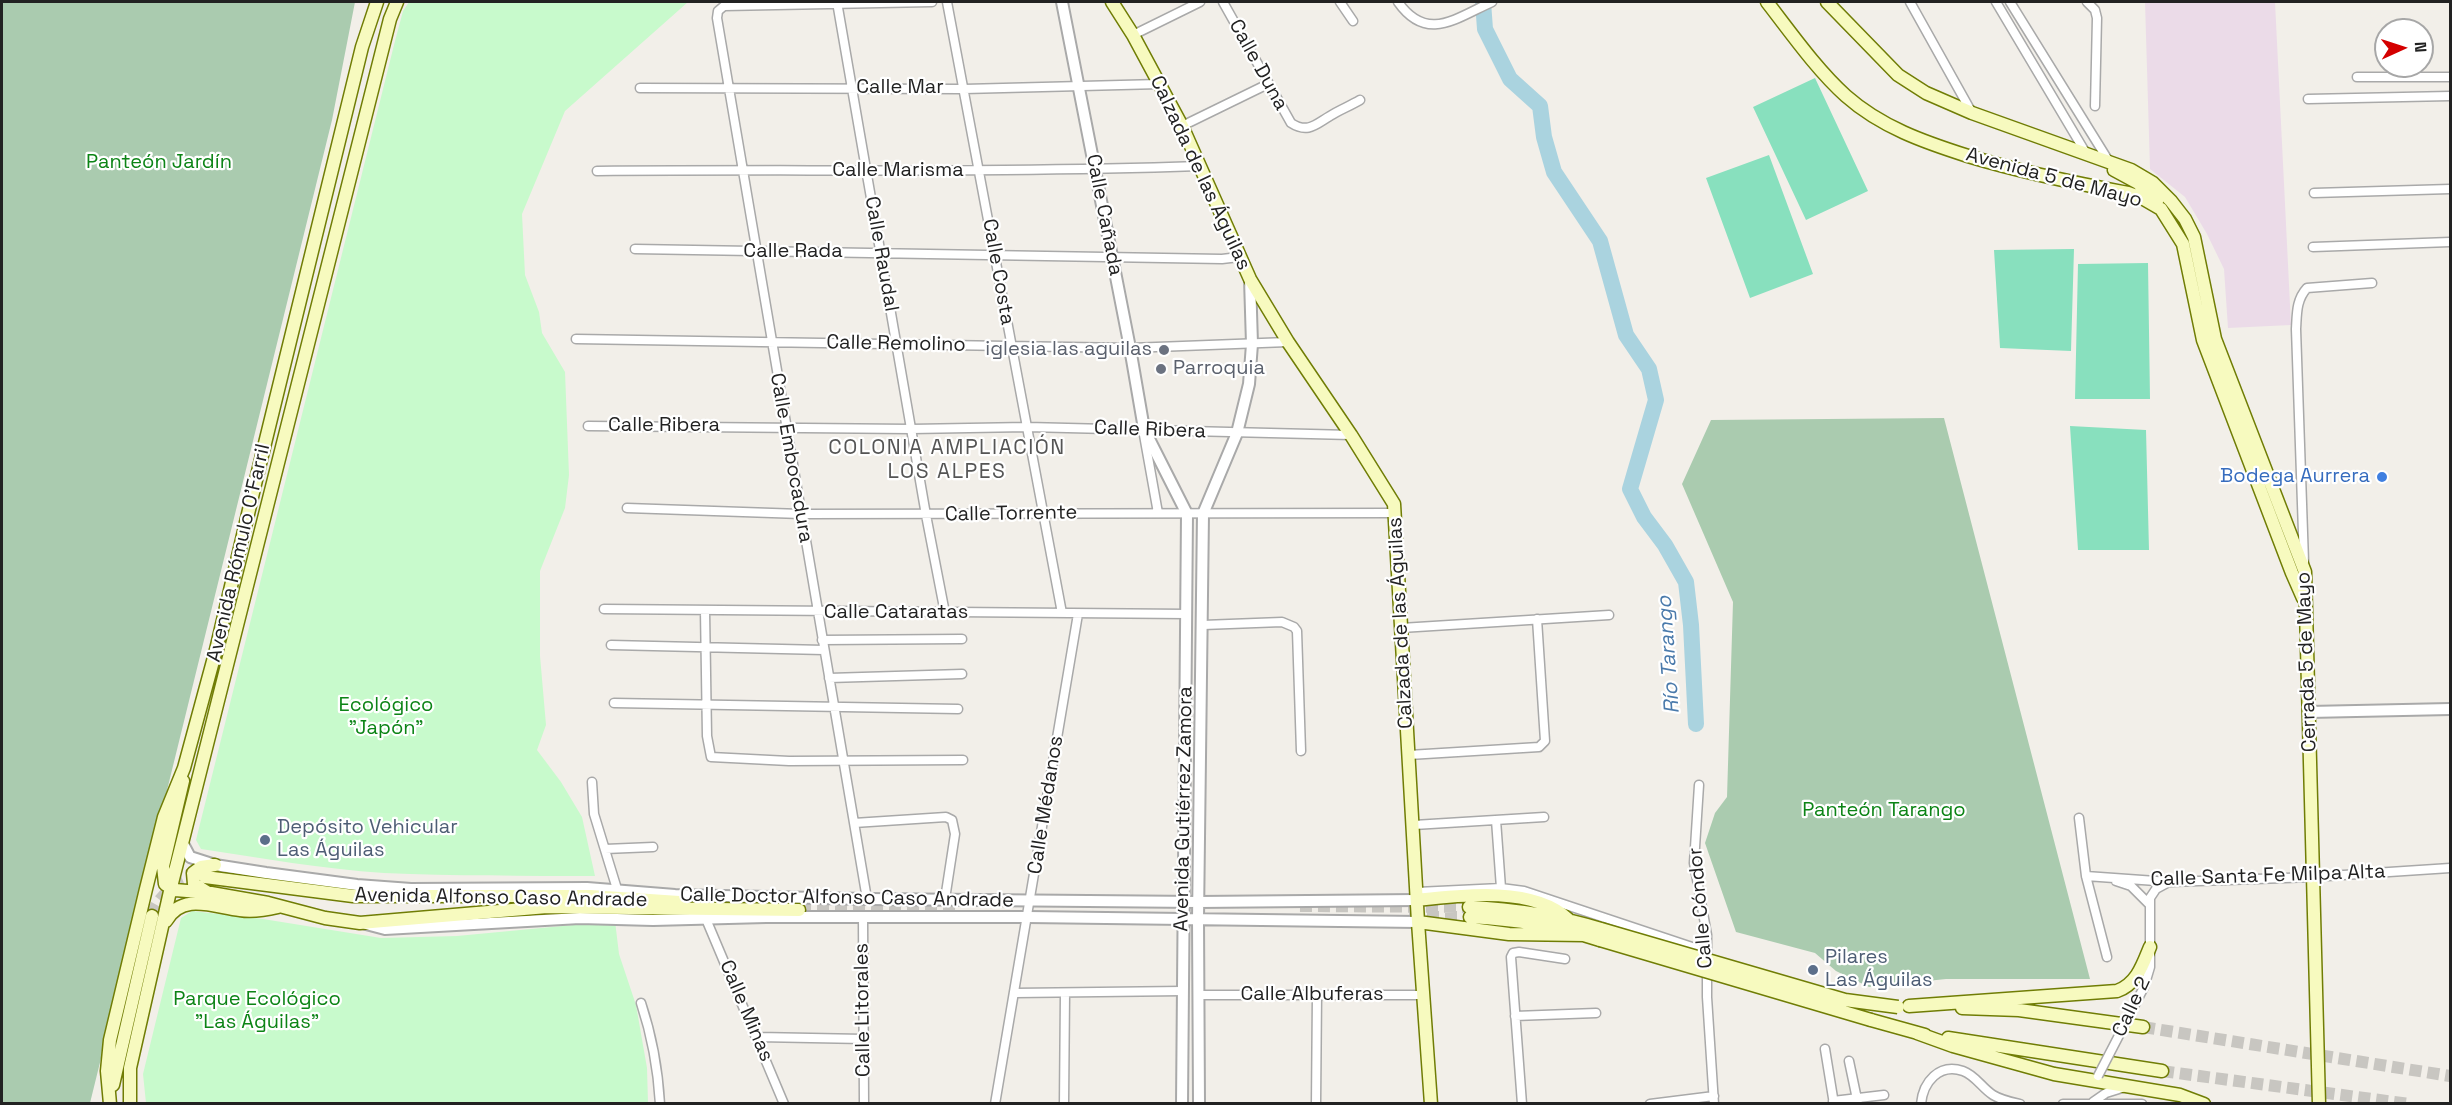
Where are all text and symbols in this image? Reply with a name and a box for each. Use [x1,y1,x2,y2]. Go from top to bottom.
street label: Calle Duna [1223,15,1293,115]
north arrow [2374,18,2434,78]
text: N [2410,41,2431,53]
street label: Calzada de las Águilas [1144,72,1256,274]
street label: Calle Mar [856,76,944,100]
street label: Avenida 5 de Mayo [1963,143,2145,213]
park label: Panteón Jardín [86,151,232,175]
street label: Calle Cañada [1080,152,1128,278]
street label: Calle Marisma [832,159,964,183]
street label: Calle Raudal [859,195,903,313]
street label: Calle Costa [977,217,1019,327]
street label: Calle Rada [743,240,843,264]
street label: Calle Remolino [826,331,966,357]
place label: iglesia las aguilas [985,338,1152,362]
marker: iglesia las aguilas [1157,343,1171,357]
place label: Parroquia [1173,357,1265,381]
marker: Parroquia [1154,362,1168,376]
street label: Calle Embocadura [764,371,818,545]
street label: Calle Ribera [608,414,720,438]
street label: Calle Ribera [1094,416,1206,444]
district label: COLONIA AMPLIACIÓN LOS ALPES [828,435,1066,485]
street label: Avenida Rómulo O'Farril [202,442,276,664]
place label: Bodega Aurrera [2220,465,2370,489]
marker: Bodega Aurrera [2375,470,2389,484]
street label: Calle Torrente [945,501,1077,527]
street label: Calzada de las Águilas [1383,517,1419,729]
street label: Cerrada 5 de Mayo [2292,571,2322,753]
water label: Río Tarango [1652,595,1686,715]
street label: Calle Cataratas [824,601,968,625]
street label: Avenida Gutiérrez Zamora [1170,686,1198,932]
park label: Ecológico "Japón" [339,694,433,741]
street label: Calle Médanos [1023,734,1069,876]
park label: Panteón Tarango [1802,799,1966,823]
place label: Depósito Vehicular Las Águilas [277,816,458,863]
marker: Depósito Vehicular Las Águilas [258,833,272,847]
street label: Calle Cóndor [1684,847,1718,969]
street label: Calle Santa Fe Milpa Alta [2150,860,2386,892]
street label: Avenida Alfonso Caso Andrade [354,883,648,913]
street label: Calle Doctor Alfonso Caso Andrade [680,883,1014,913]
street label: Calle Litorales [850,943,876,1077]
place label: Pilares Las Águilas [1825,946,1932,993]
street label: Calle Minas [714,957,778,1065]
marker: Pilares Las Águilas [1806,963,1820,977]
street label: Calle 2 [2108,973,2156,1041]
street label: Calle Albuferas [1240,983,1384,1007]
park label: Parque Ecológico "Las Águilas" [173,988,341,1035]

